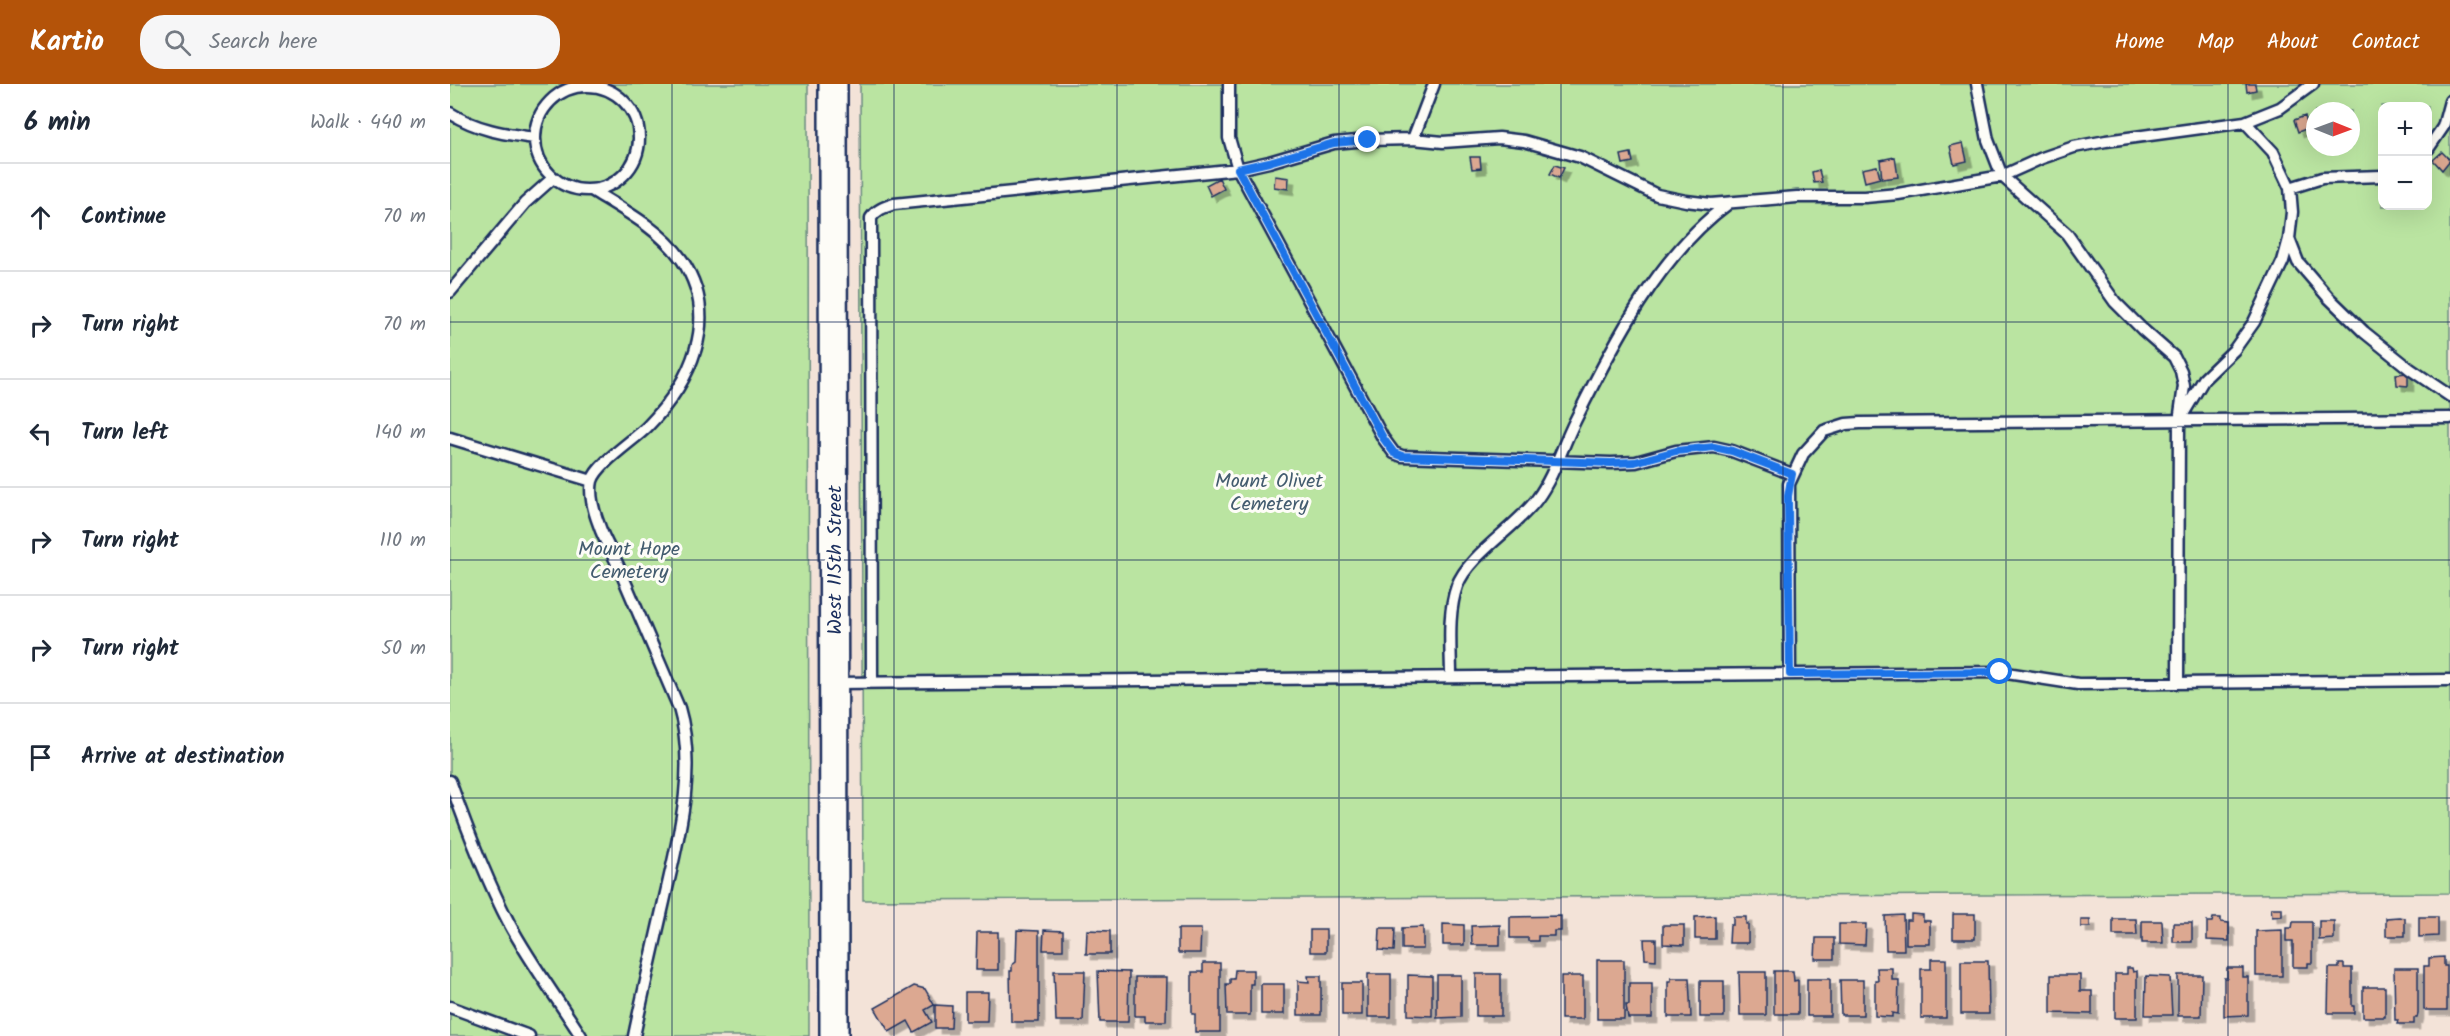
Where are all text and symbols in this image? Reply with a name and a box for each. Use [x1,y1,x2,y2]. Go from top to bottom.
search box [140,15,560,69]
text: Kartio [30,20,104,65]
text: Search here [209,25,317,60]
icon: search [161,26,194,59]
text: Home [2115,26,2164,59]
text: Map [2197,26,2234,59]
text: About [2267,26,2318,59]
text: Contact [2351,26,2420,59]
text: 6 min [24,102,91,144]
north arrow [2306,102,2360,156]
map controls [2378,102,2432,210]
button: + [2378,102,2432,156]
text: Walk · 440 m [310,107,426,139]
route end [1354,126,1380,152]
button: − [2378,156,2432,210]
text: Continue [81,200,166,235]
icon: ahead [24,201,57,234]
text: 70 m [383,201,426,233]
text: Turn right [81,308,179,343]
icon: right [24,309,57,342]
text: 70 m [383,309,426,341]
text: Turn left [81,416,168,451]
icon: left [24,417,57,450]
text: 140 m [375,417,426,449]
park label: Mount Olivet Cemetery [1215,466,1323,521]
street label: West 115th Street [820,485,852,635]
text: Turn right [81,524,179,559]
icon: right [24,525,57,558]
text: 110 m [380,525,426,557]
park label: Mount Hope Cemetery [578,534,680,589]
text: Turn right [81,632,179,667]
icon: right [24,633,57,666]
text: 50 m [381,633,426,665]
route start [1986,658,2012,684]
text: Arrive at destination [81,740,284,775]
icon: arrive [24,741,57,774]

